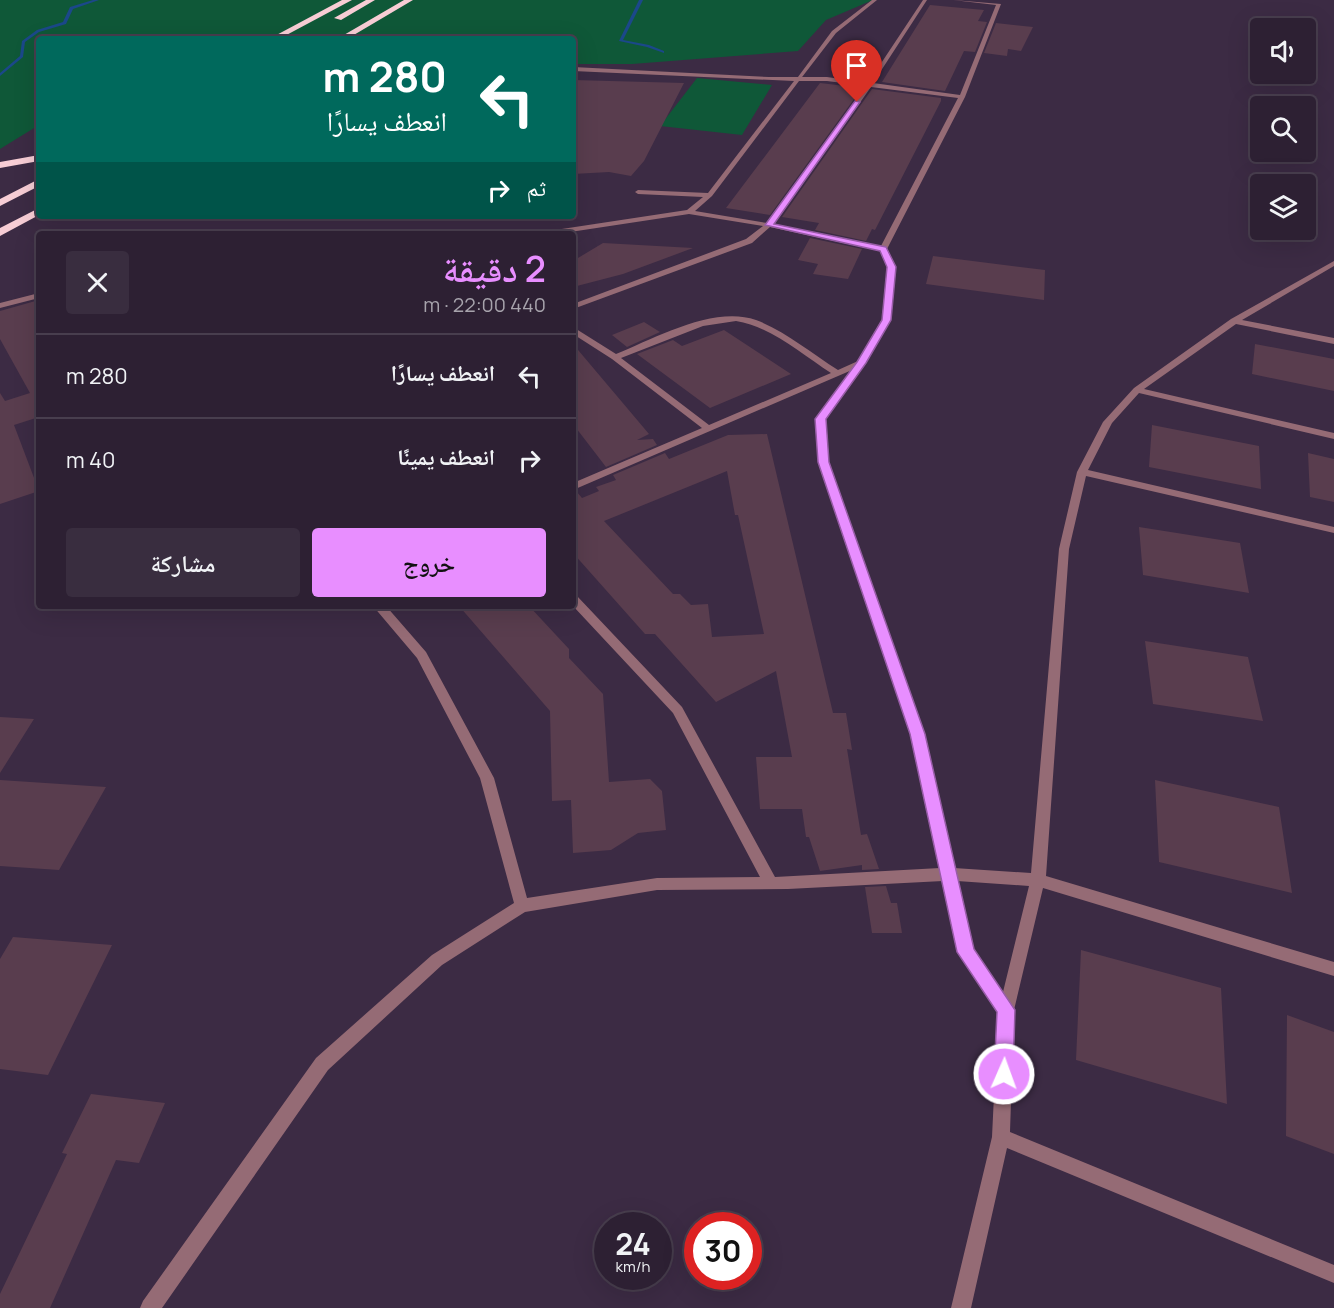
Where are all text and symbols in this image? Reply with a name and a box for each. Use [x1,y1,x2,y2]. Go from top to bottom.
map controls [1250,18,1316,240]
button: sound [1250,18,1316,84]
pin [831,40,882,102]
text: 280 m [322,47,447,105]
icon: arrive [840,49,873,82]
icon: left [468,60,546,138]
button: search [1250,96,1316,162]
text: انعطف يسارًا [327,102,447,139]
text: ثم [527,173,546,203]
icon: right [482,174,515,207]
button: layers [1250,174,1316,240]
text: 2 دقيقة [443,244,546,293]
button: close [66,251,129,314]
text: 440 m · 22:00 [423,291,546,318]
text: انعطف يسارًا [391,358,495,388]
icon: left [513,360,546,393]
text: 280 m [66,361,128,391]
text: انعطف يمينًا [397,442,495,472]
icon: right [513,444,546,477]
text: 40 m [66,445,115,475]
button: مشاركة [66,528,300,597]
button: خروج [312,528,546,597]
position arrow [972,1042,1036,1106]
speed limit sign: 30 [684,1212,762,1290]
text: 24 [615,1223,651,1264]
text: km/h [616,1256,650,1277]

